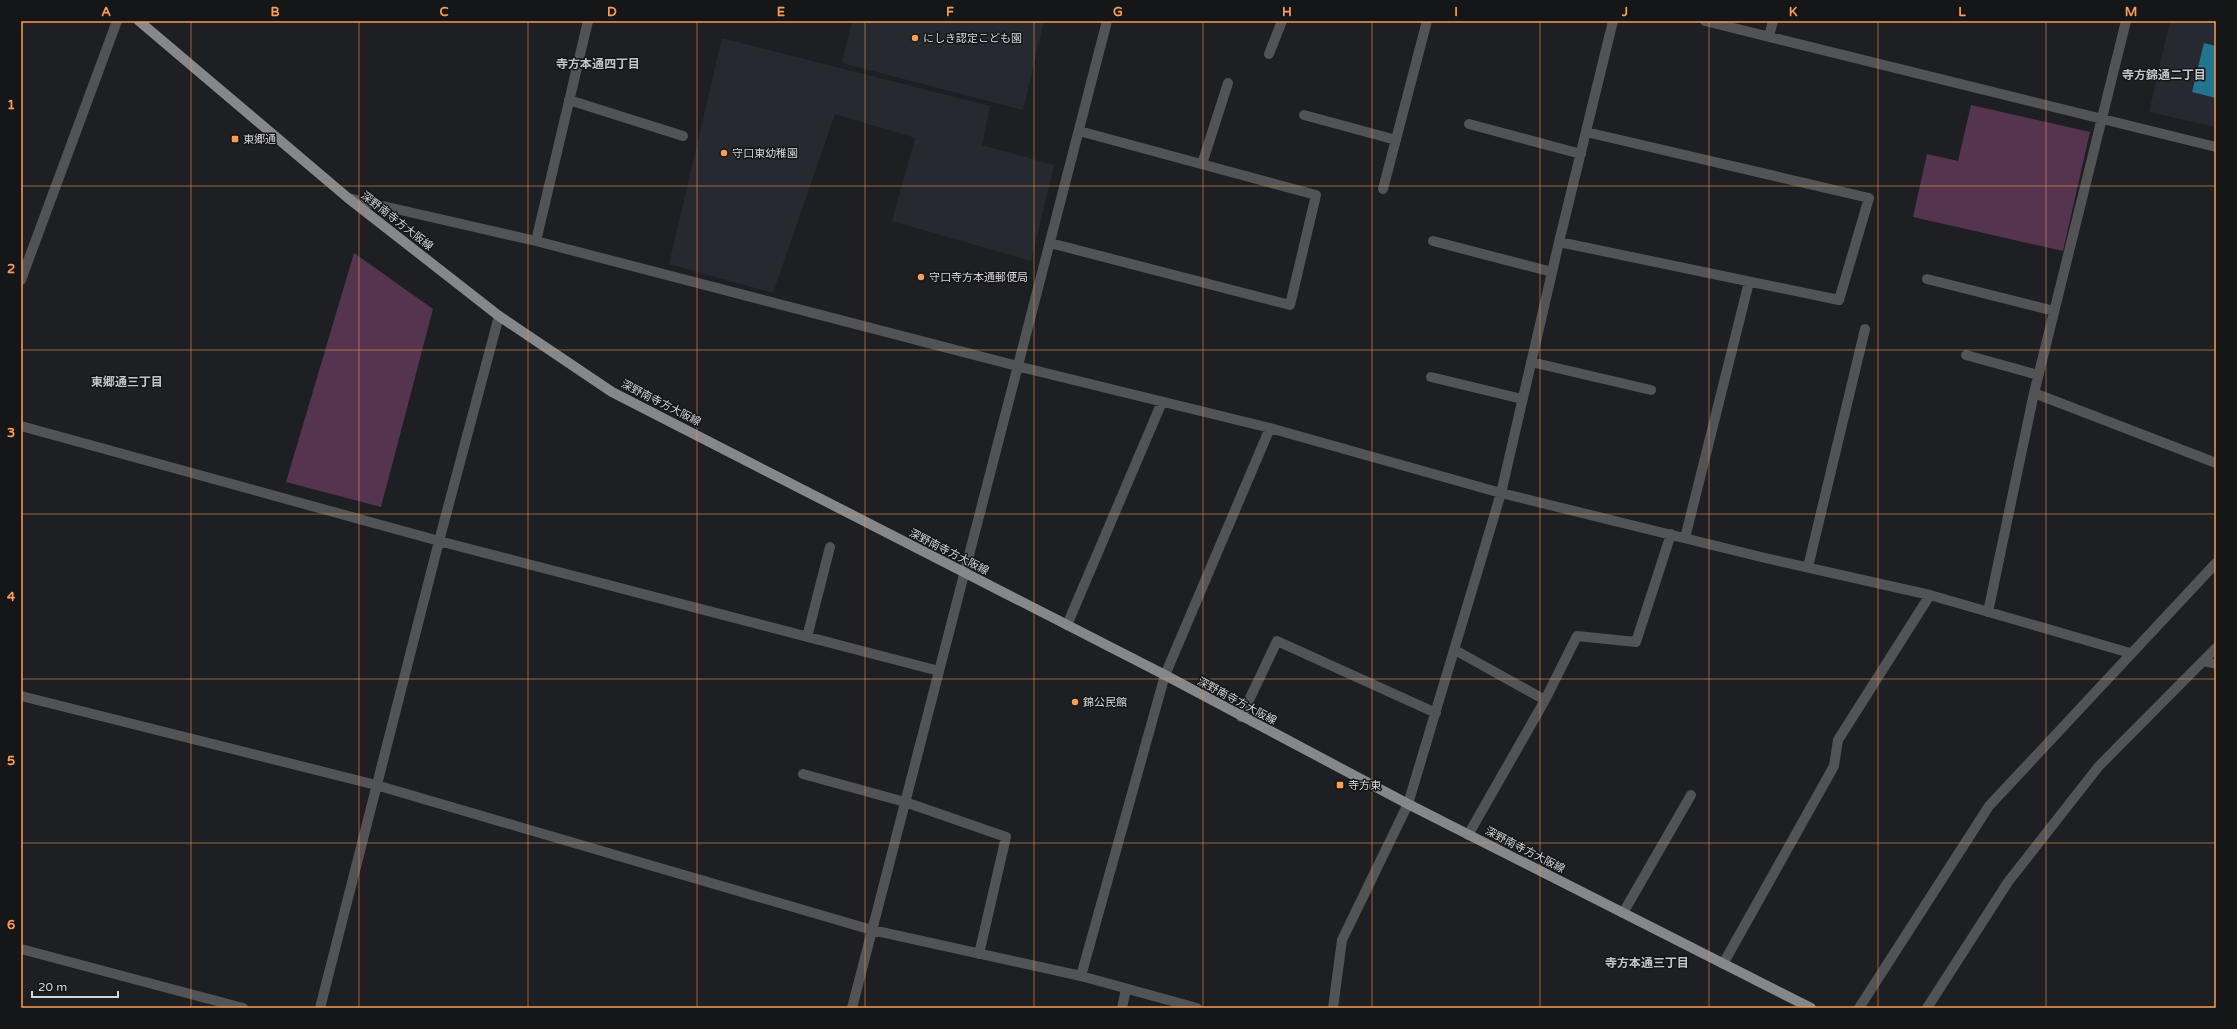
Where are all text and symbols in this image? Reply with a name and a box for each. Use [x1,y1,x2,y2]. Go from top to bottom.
text: A [101,4,111,20]
text: B [270,4,280,20]
text: C [439,4,449,20]
text: D [607,4,617,20]
text: E [777,4,785,20]
text: F [946,4,954,20]
text: G [1113,4,1123,20]
text: H [1282,4,1292,20]
text: I [1454,4,1458,20]
text: J [1621,4,1628,20]
text: K [1789,4,1798,20]
text: L [1958,4,1966,20]
text: M [2125,4,2137,20]
place label: にしき認定こども園 [923,32,1022,45]
marker: にしき認定こども園 [910,33,920,43]
district label: 寺方本通四丁目 [556,57,640,71]
district label: 寺方錦通二丁目 [2122,68,2206,82]
text: 1 [7,97,15,113]
place label: 東郷通 [243,133,276,146]
marker: 東郷通 [230,134,240,144]
place label: 守口東幼稚園 [732,147,798,160]
marker: 守口東幼稚園 [719,148,729,158]
street label: 深野南寺方大阪線 [358,189,436,253]
text: 2 [7,261,15,277]
place label: 守口寺方本通郵便局 [929,271,1028,284]
marker: 守口寺方本通郵便局 [916,272,926,282]
district label: 東郷通三丁目 [91,375,163,389]
street label: 深野南寺方大阪線 [619,377,703,429]
text: 3 [7,425,15,441]
street label: 深野南寺方大阪線 [907,526,991,578]
text: 4 [7,589,16,605]
street label: 深野南寺方大阪線 [1195,675,1279,727]
place label: 錦公民館 [1083,696,1127,709]
marker: 錦公民館 [1070,697,1080,707]
text: 5 [7,753,15,769]
place label: 寺方東 [1348,779,1381,792]
marker: 寺方東 [1335,780,1345,790]
street label: 深野南寺方大阪線 [1483,824,1567,876]
text: 6 [7,917,15,933]
district label: 寺方本通三丁目 [1605,956,1689,970]
scale bar [32,973,118,999]
text: 20 m [38,980,67,994]

